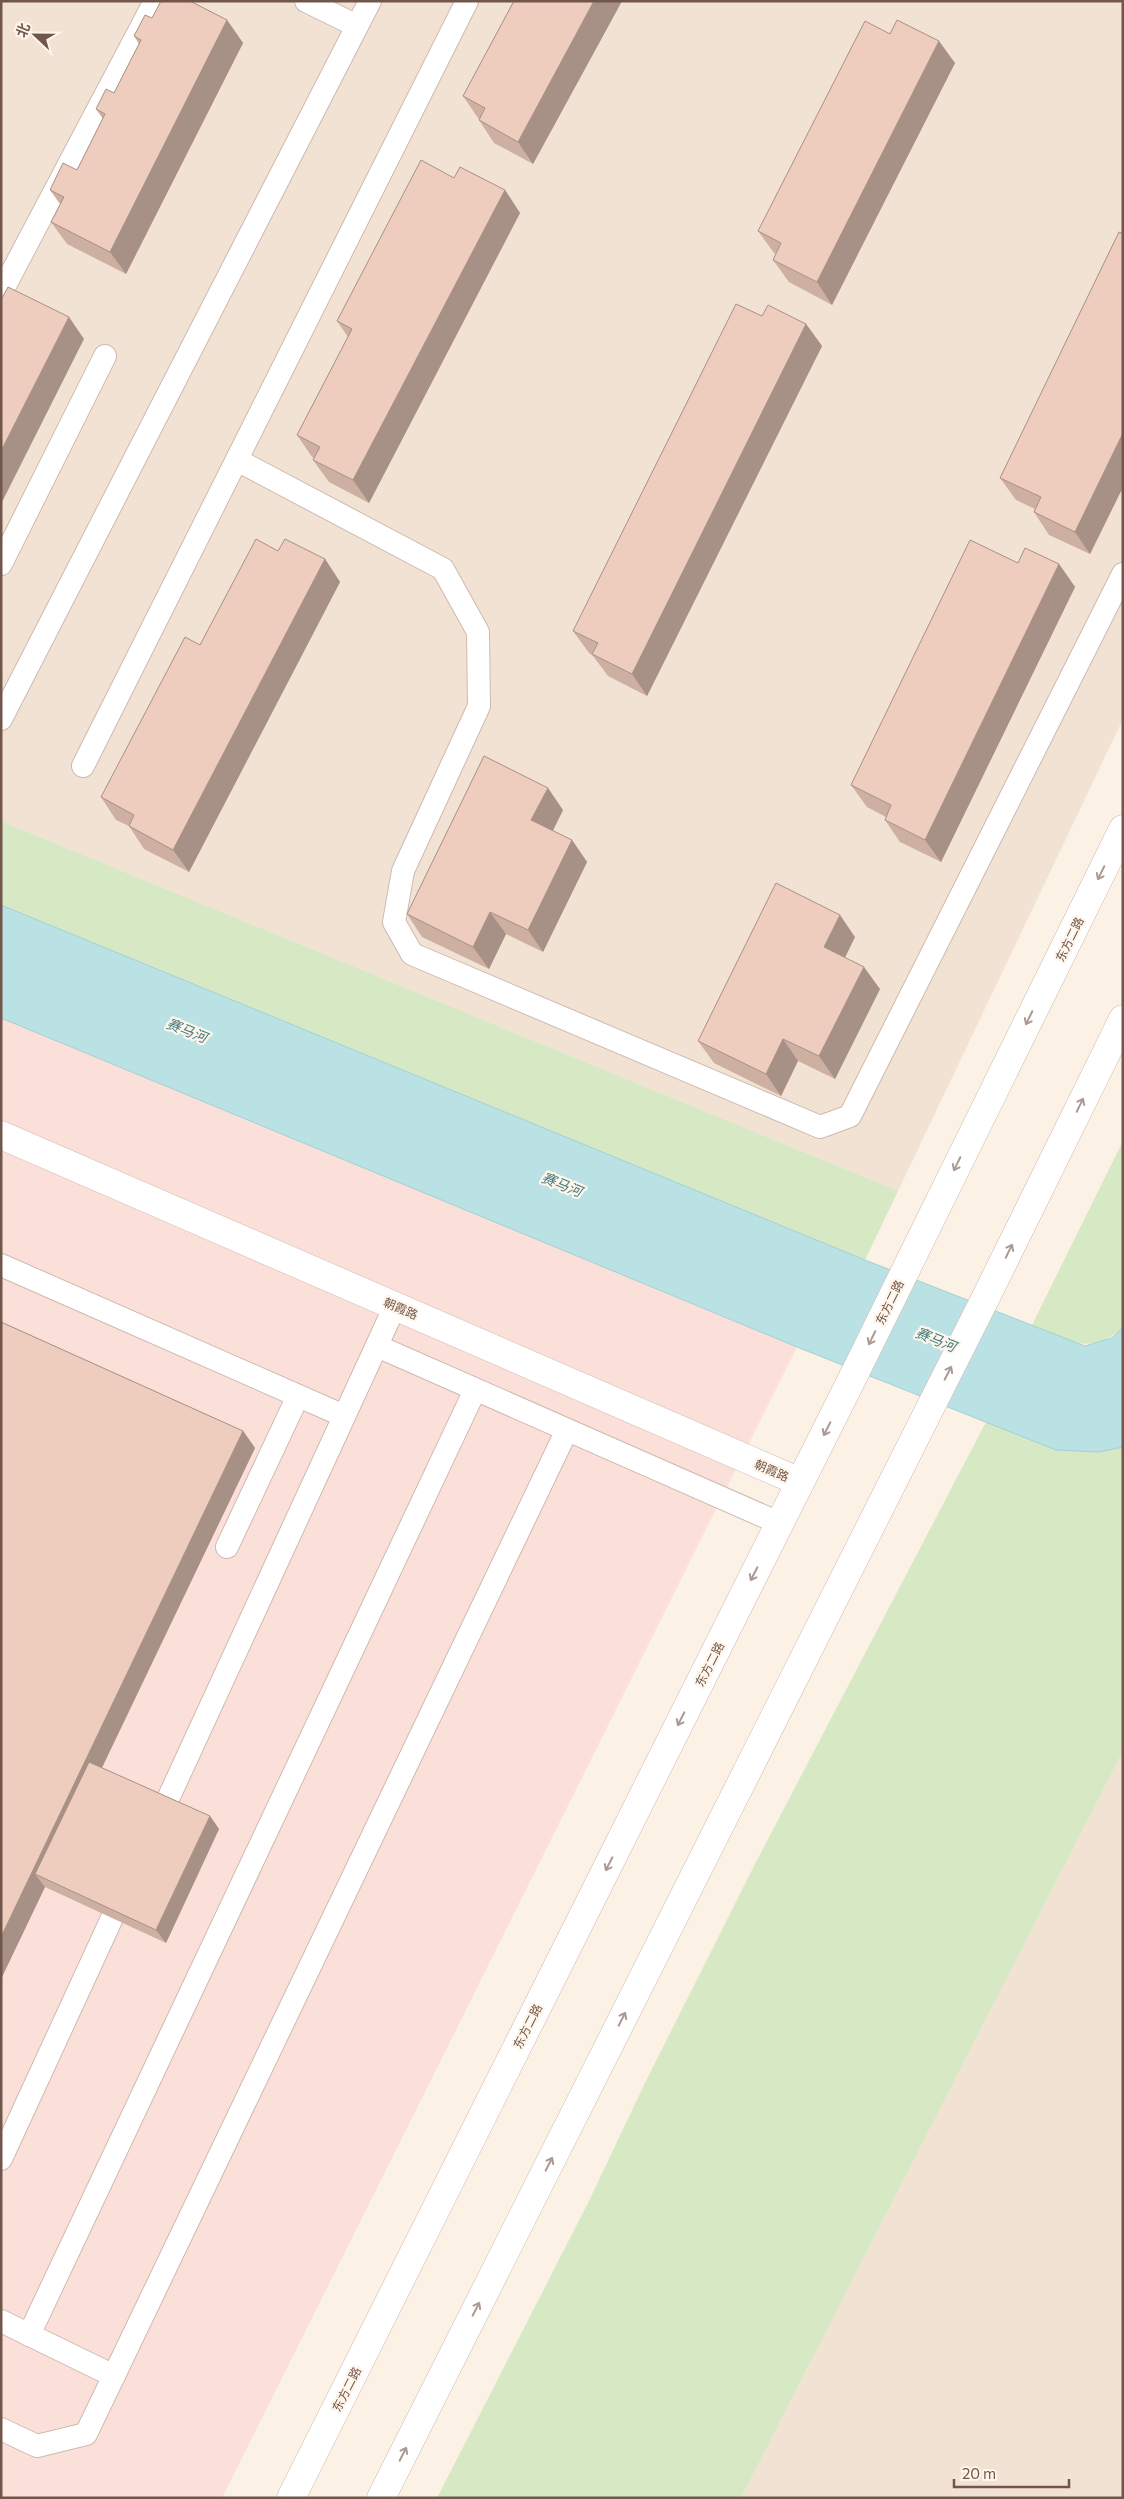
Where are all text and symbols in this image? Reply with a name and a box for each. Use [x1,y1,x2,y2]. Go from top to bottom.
north arrow [10,10,60,60]
text: 北 [12,20,33,40]
one-way arrow [1096,865,1105,880]
street label: 东方二路 [1052,914,1086,964]
one-way arrow [1024,1011,1034,1026]
water label: 赛马河 [164,1014,212,1047]
one-way arrow [1075,1098,1085,1113]
one-way arrow [952,1156,961,1171]
water label: 赛马河 [539,1168,587,1201]
one-way arrow [1005,1244,1014,1259]
street label: 东方二路 [872,1277,906,1327]
street label: 朝霞路 [382,1295,420,1321]
water label: 赛马河 [913,1323,961,1356]
one-way arrow [867,1330,876,1345]
one-way arrow [944,1366,953,1381]
one-way arrow [822,1421,832,1436]
street label: 朝霞路 [753,1457,791,1483]
one-way arrow [749,1566,758,1581]
street label: 东方二路 [692,1639,726,1689]
one-way arrow [676,1711,685,1726]
one-way arrow [603,1857,613,1872]
street label: 东方二路 [510,2001,544,2051]
one-way arrow [618,2012,627,2027]
one-way arrow [545,2157,554,2172]
one-way arrow [472,2302,481,2317]
street label: 东方二路 [329,2364,363,2414]
one-way arrow [399,2447,408,2462]
scale bar [954,2456,1069,2488]
text: 20 m [962,2464,996,2482]

